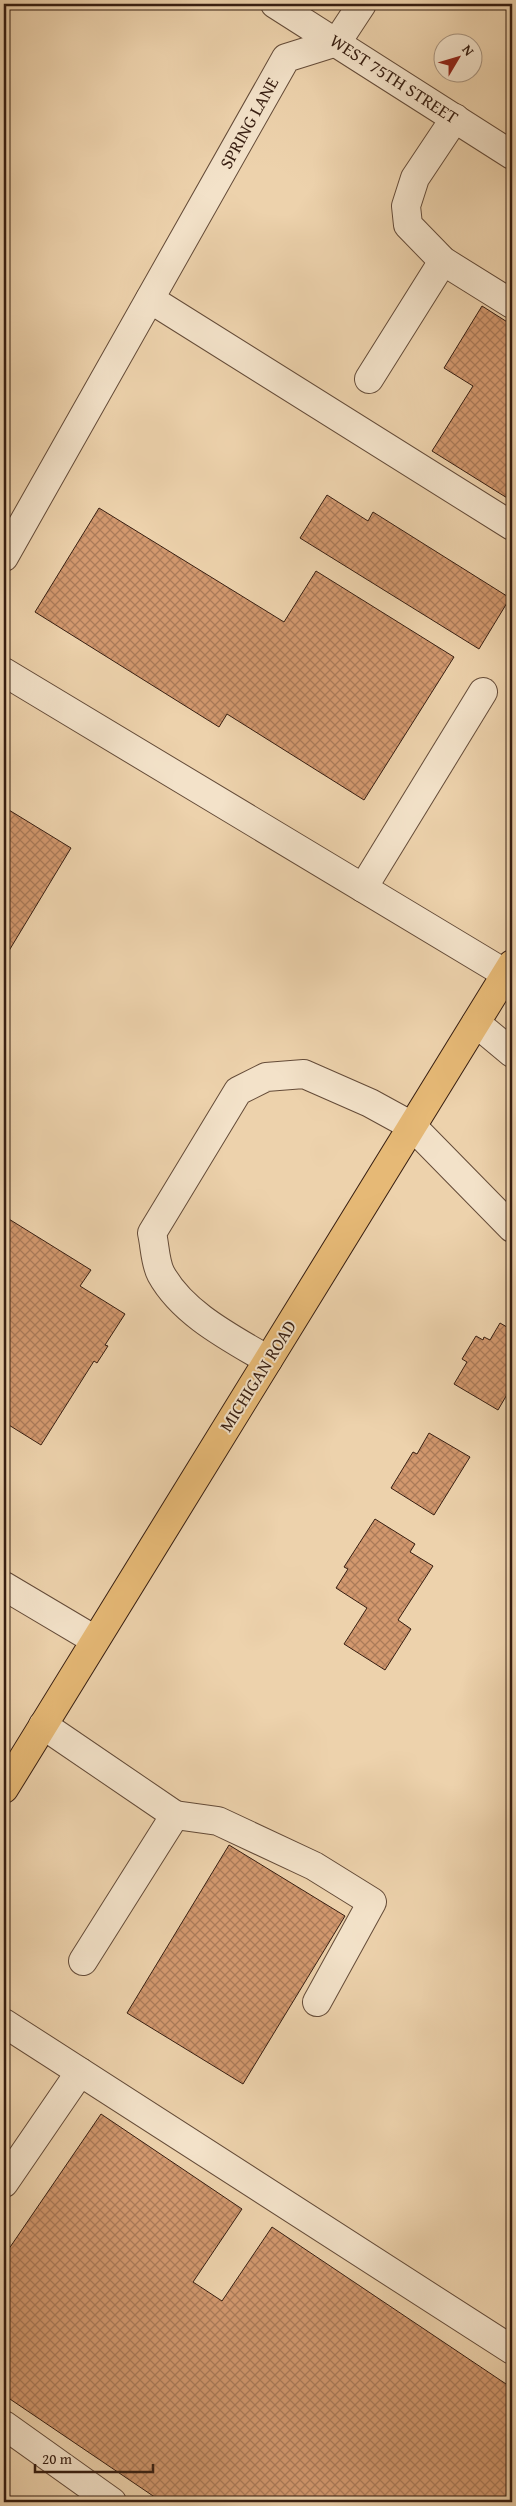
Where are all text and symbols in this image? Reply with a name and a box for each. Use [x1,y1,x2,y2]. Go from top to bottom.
street label: WEST 75TH STREET [325,27,464,130]
north arrow [434,32,484,82]
text: N [457,40,479,60]
street label: SPRING LANE [212,72,285,174]
street label: MICHIGAN ROAD [212,1314,303,1437]
scale bar [35,2441,152,2473]
text: 20 m [42,2448,73,2469]

